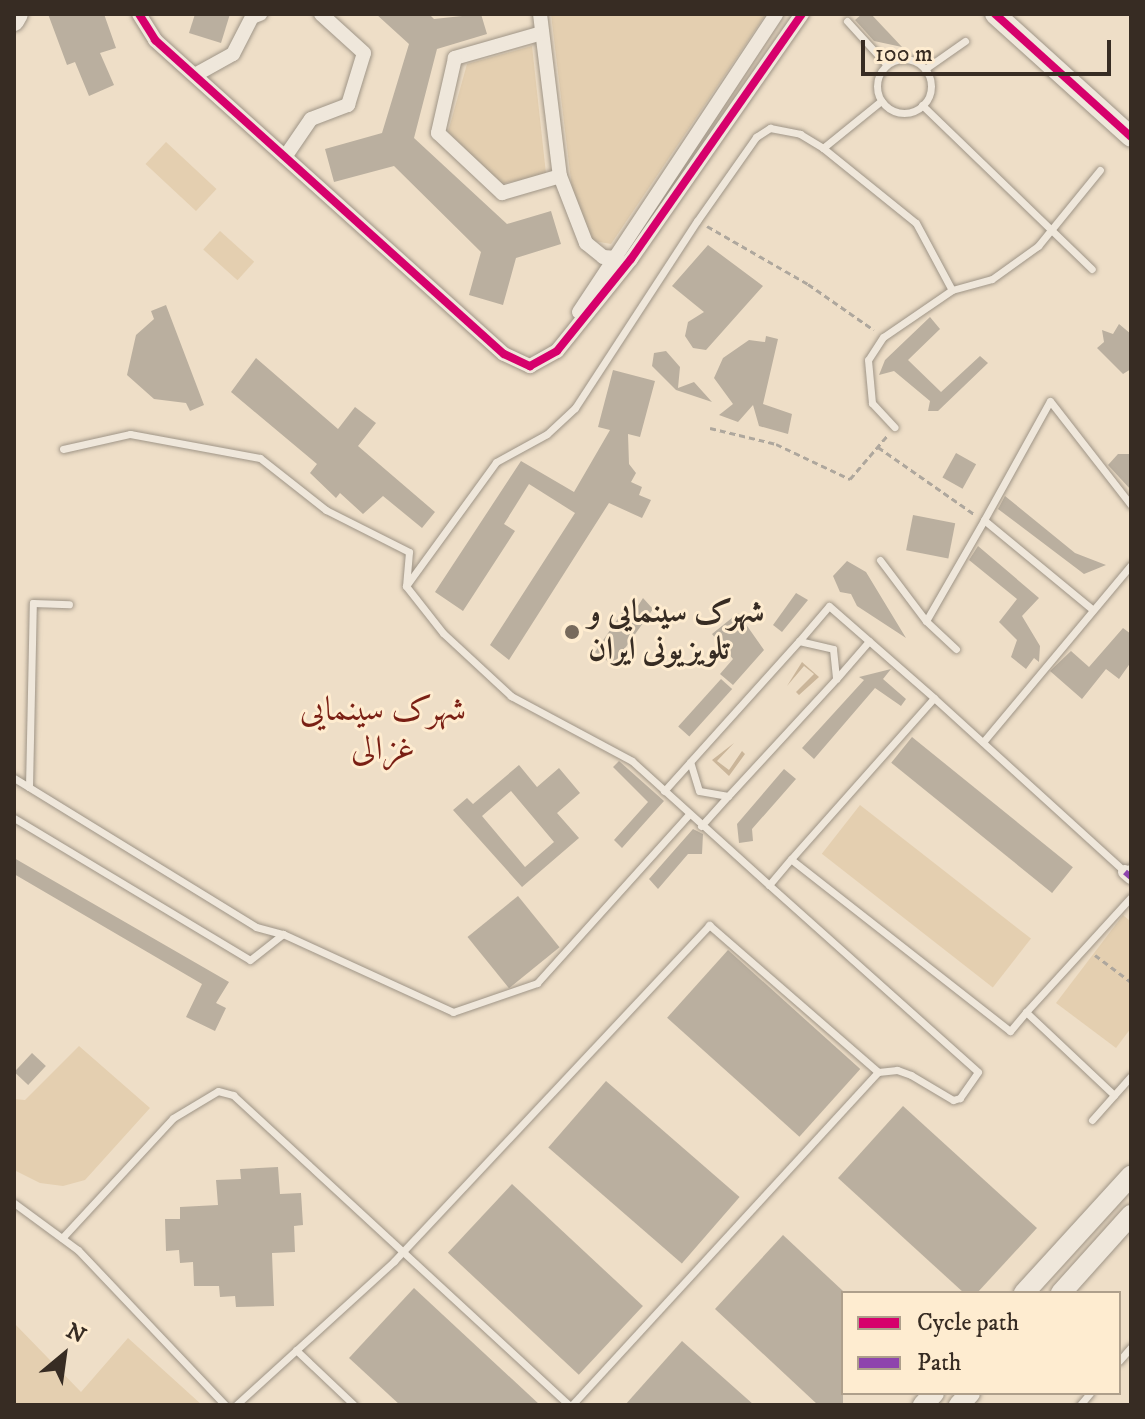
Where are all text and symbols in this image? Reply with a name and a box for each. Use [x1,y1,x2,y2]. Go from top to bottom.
scale bar [865,24,1115,74]
text: 100 m [875,39,933,69]
place label: شهرک سینمایی و تلویزیونی ایران [588,595,764,670]
marker: شهرک سینمایی و تلویزیونی ایران [563,623,581,641]
district label: شهرک سینمایی غزالی [300,690,466,770]
legend [841,1291,1121,1395]
text: Cycle path [917,1308,1019,1338]
north arrow [24,1315,104,1395]
text: N [61,1317,90,1350]
text: Path [917,1348,961,1378]

